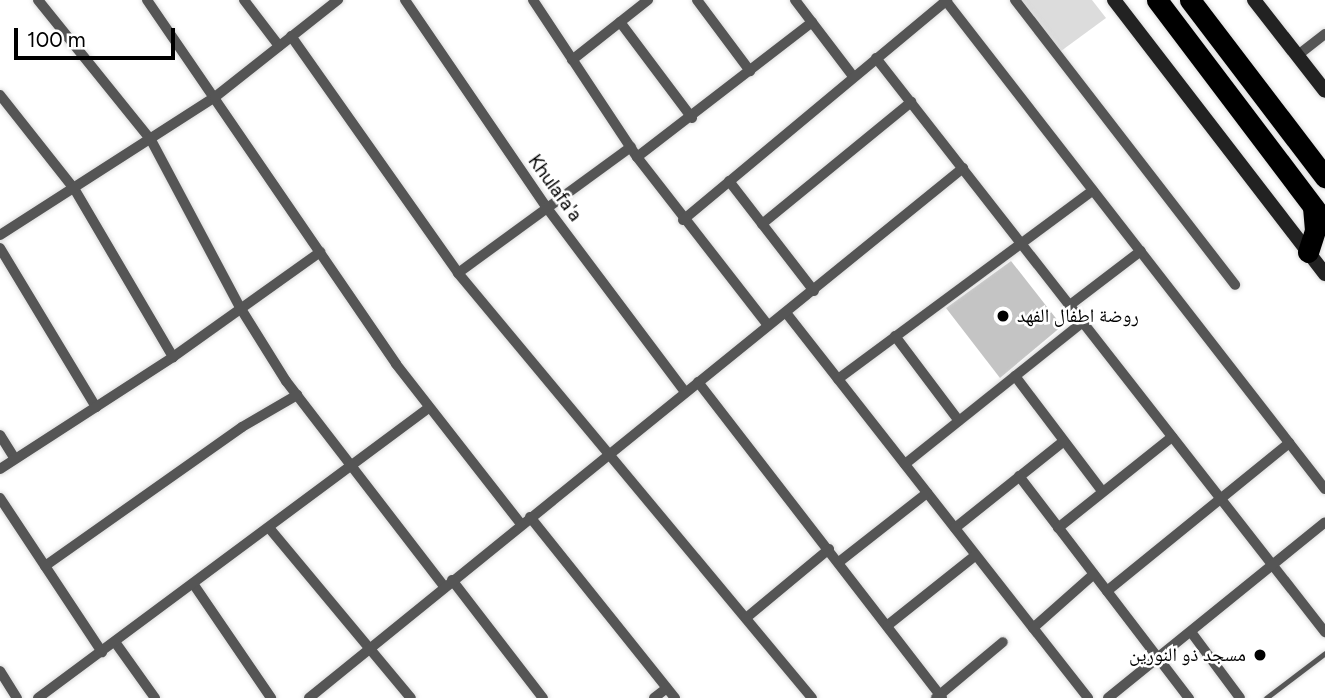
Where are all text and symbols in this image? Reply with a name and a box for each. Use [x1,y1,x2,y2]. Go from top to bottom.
scale bar [18,14,178,58]
text: 100 m [27,27,86,52]
street label: Khulafa'a [523,150,587,226]
place label: روضة اطفال الفهد [1017,305,1139,327]
marker: روضة اطفال الفهد [995,308,1011,324]
place label: مسجد ذو النورين [1129,644,1246,666]
marker: مسجد ذو النورين [1252,647,1268,663]

